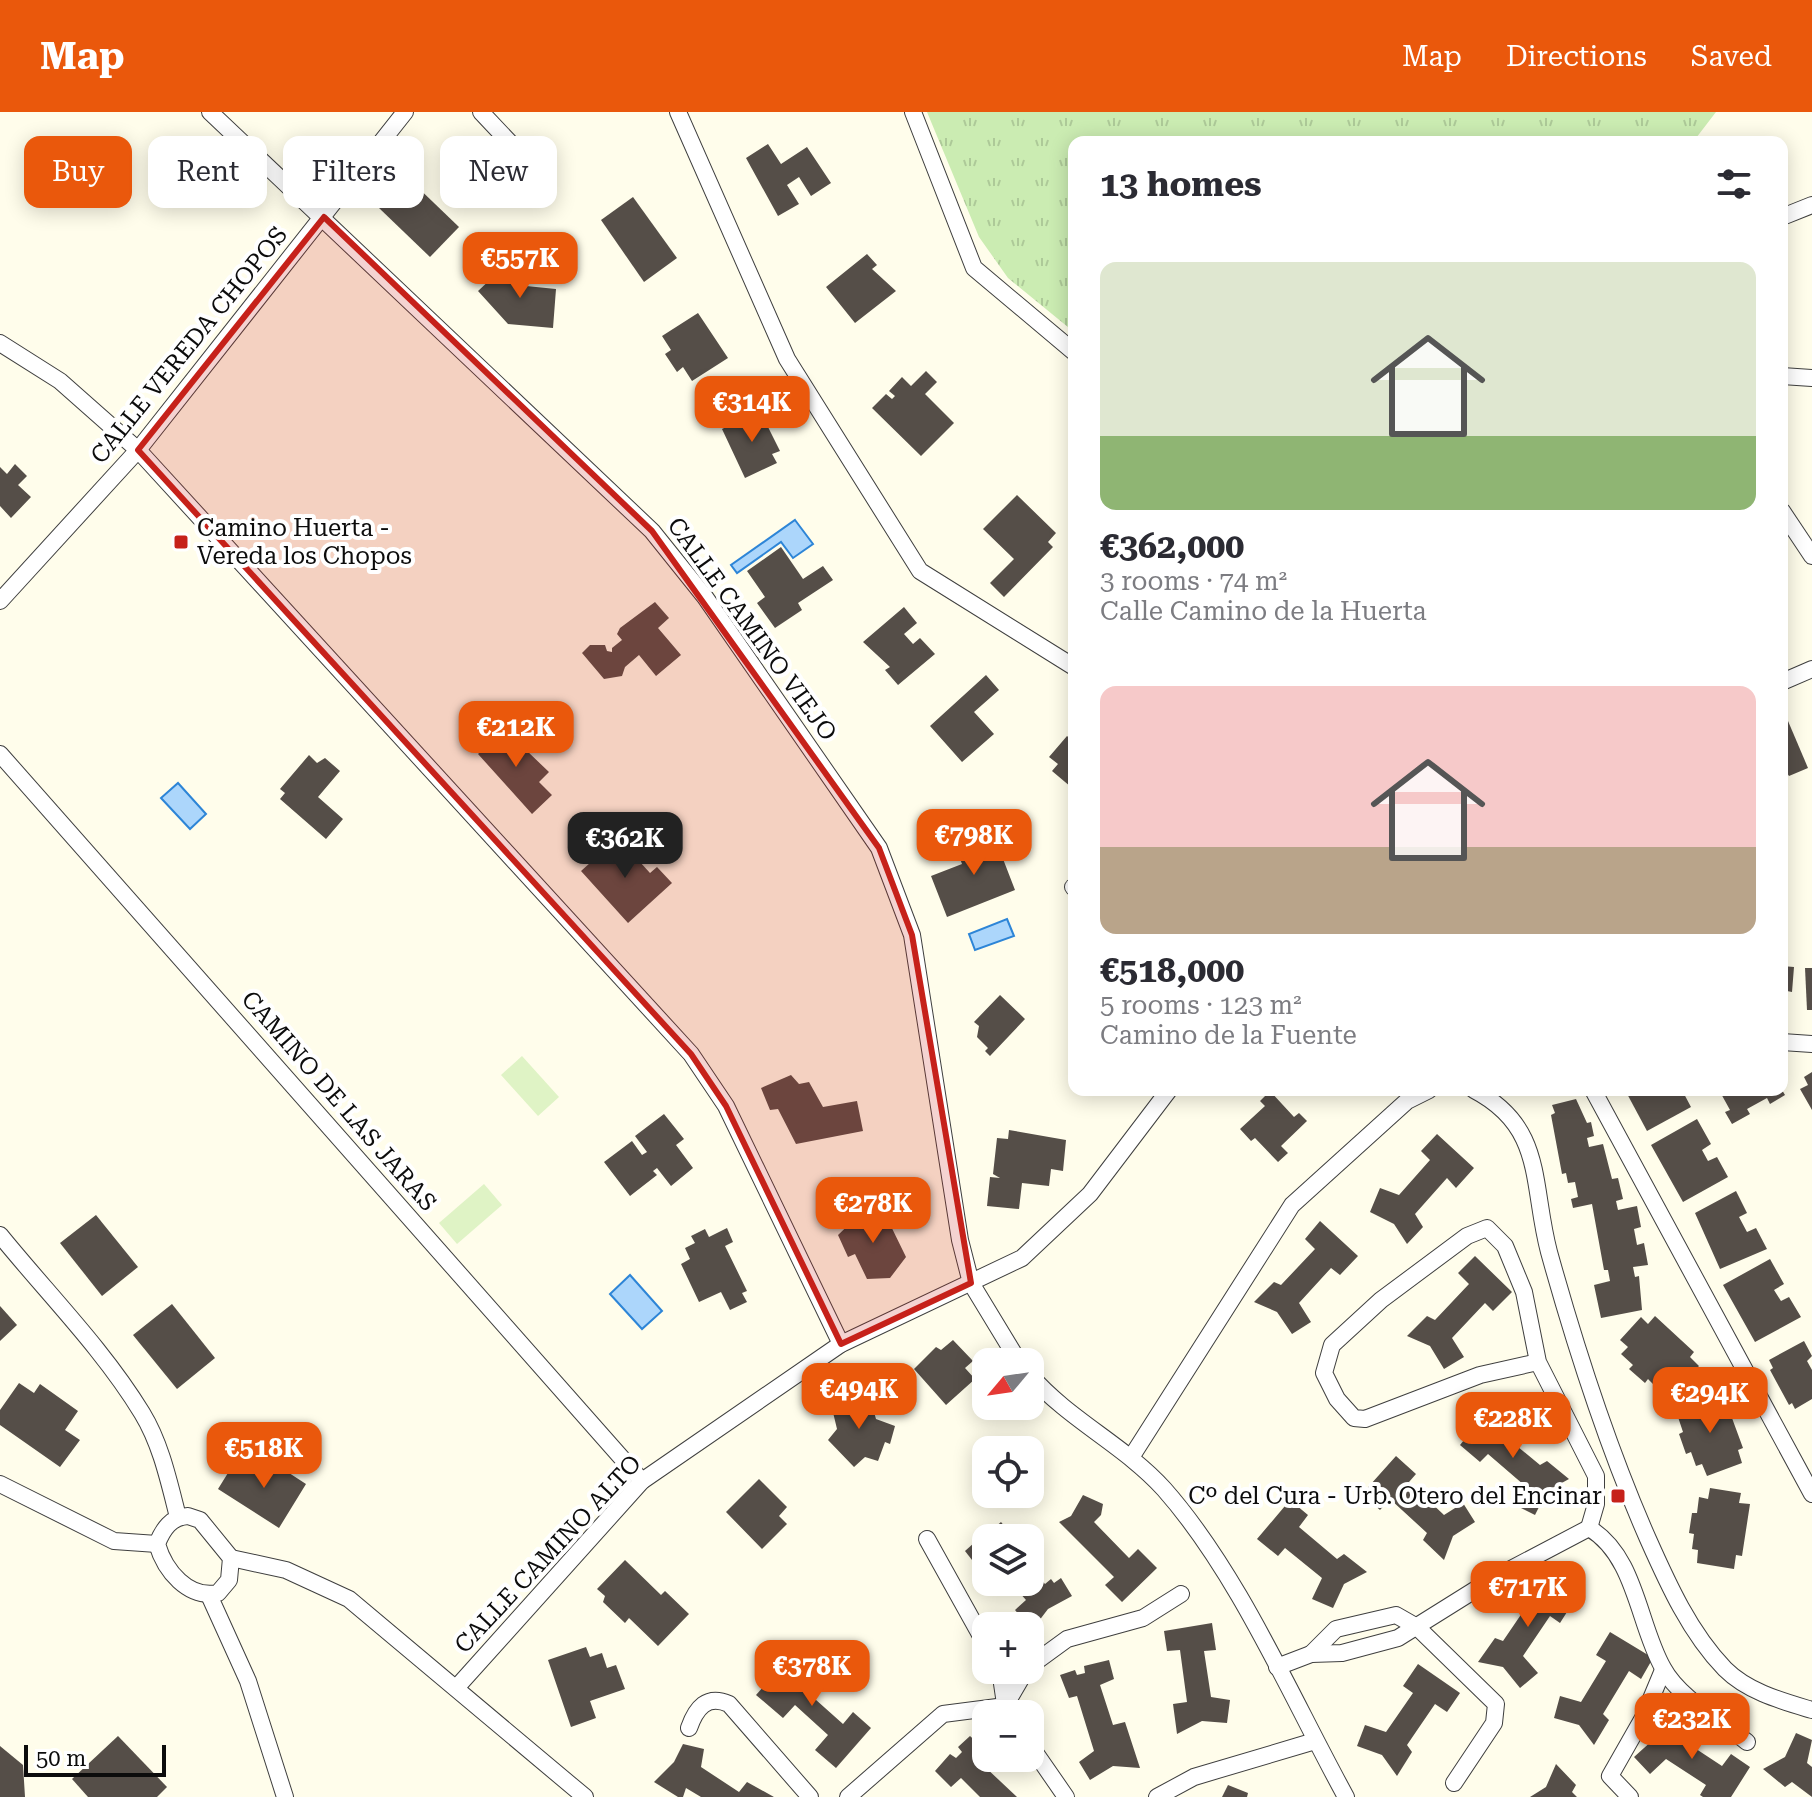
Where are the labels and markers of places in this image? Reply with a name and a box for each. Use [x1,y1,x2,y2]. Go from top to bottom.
pin: €557K [464,232,576,300]
pin: €314K [696,376,808,444]
place label: Camino Huerta - Vereda los Chopos [197,514,412,570]
marker: Camino Huerta - Vereda los Chopos [172,533,190,551]
pin: €212K [460,701,572,769]
pin: €798K [918,809,1030,877]
pin: €362K [569,812,681,880]
pin: €278K [817,1177,929,1245]
pin: €494K [803,1363,915,1431]
pin: €294K [1654,1367,1766,1435]
pin: €228K [1457,1392,1569,1460]
pin: €518K [208,1422,320,1490]
place label: Cº del Cura - Urb. Otero del Encinar [1188,1482,1602,1510]
marker: Cº del Cura - Urb. Otero del Encinar [1609,1487,1627,1505]
pin: €717K [1472,1561,1584,1629]
pin: €378K [756,1640,868,1708]
pin: €232K [1636,1693,1748,1761]

